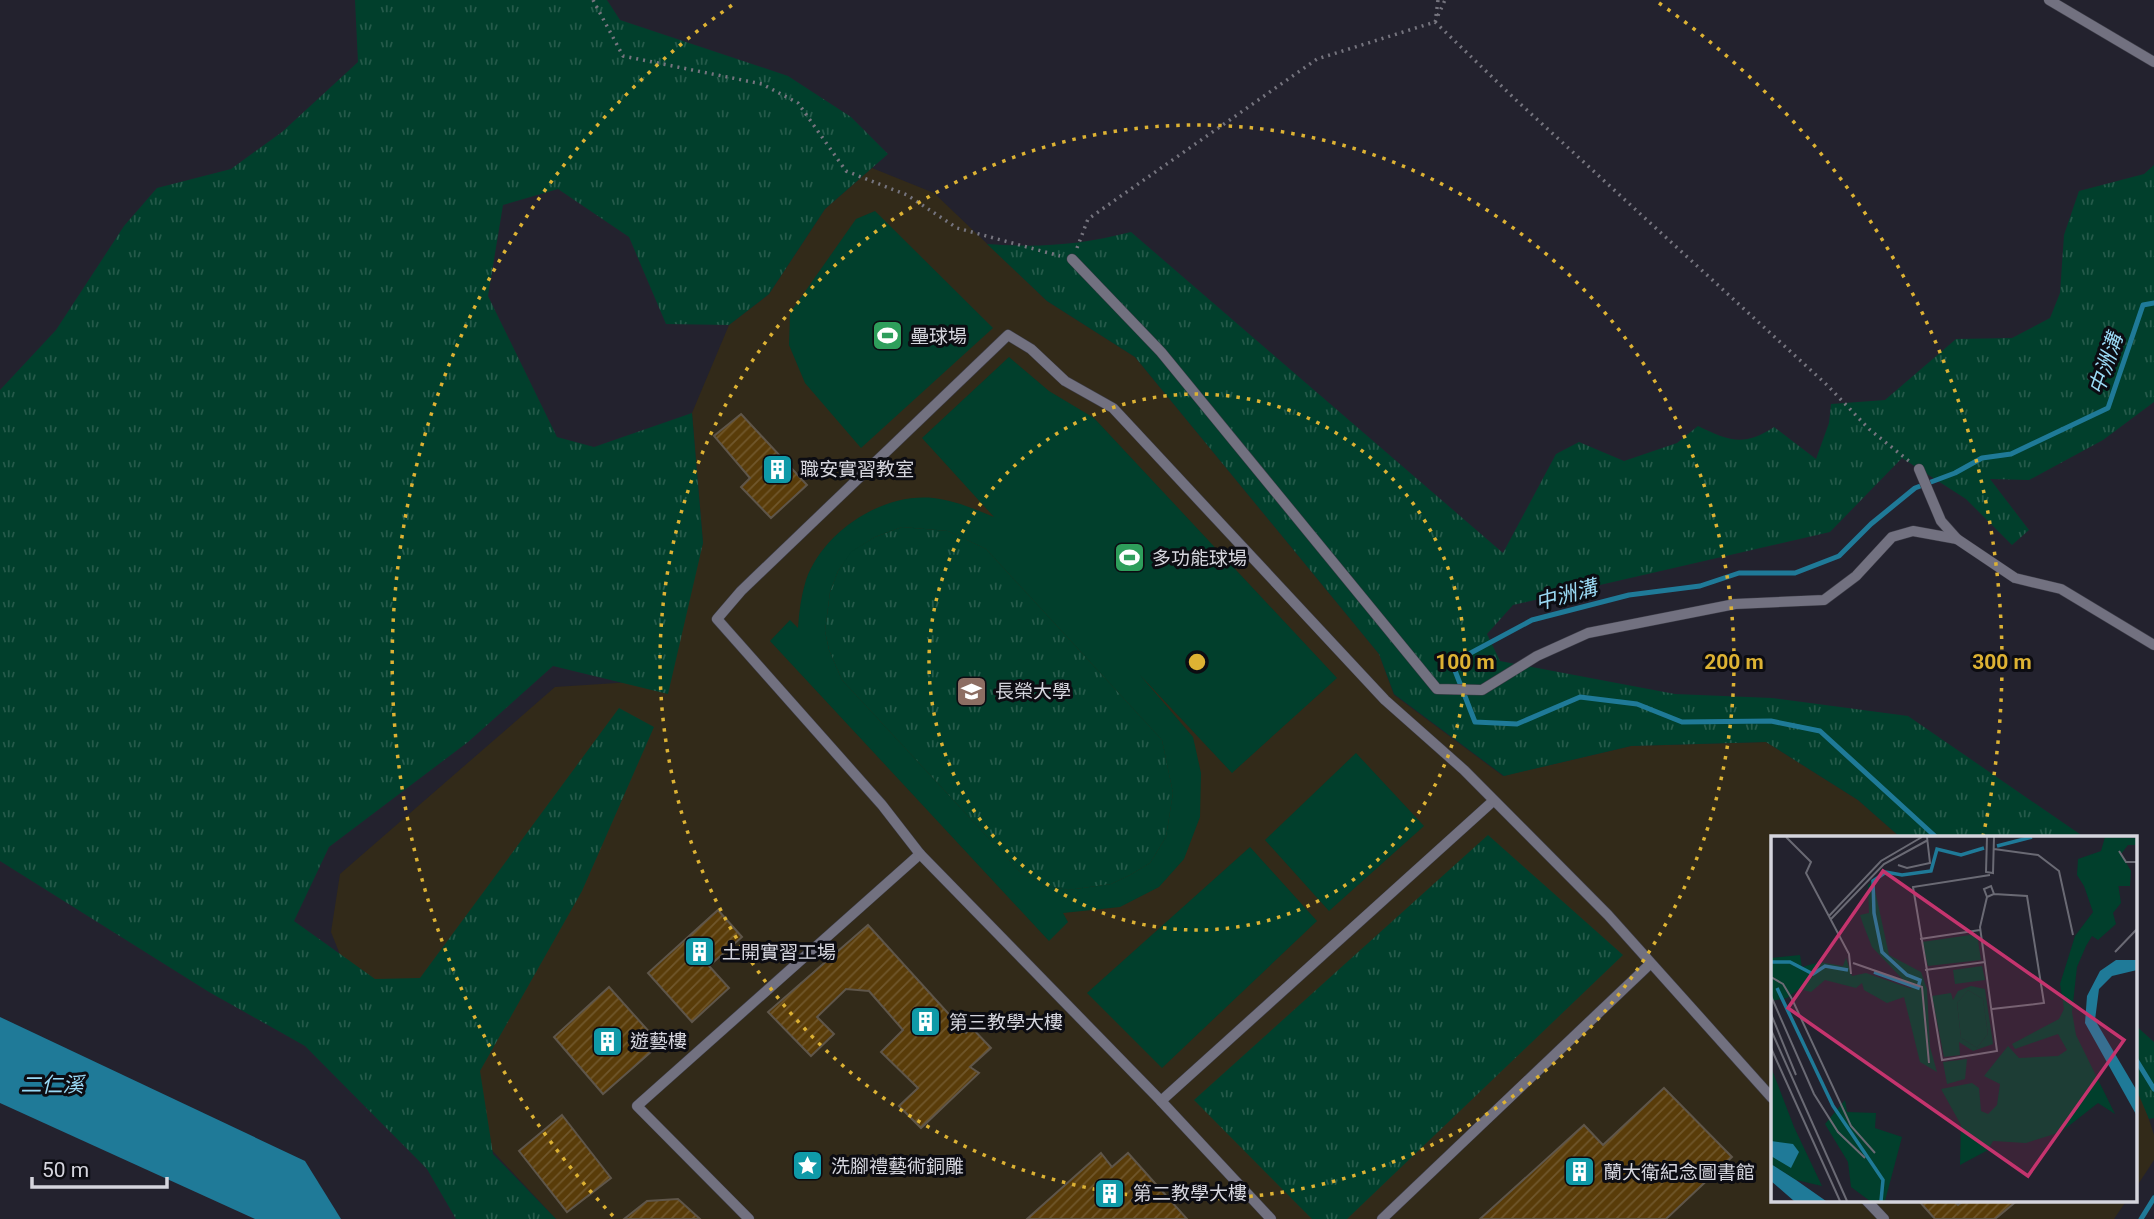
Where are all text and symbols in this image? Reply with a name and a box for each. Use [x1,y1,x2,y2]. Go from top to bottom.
sports icon: 壘球場 [870,319,904,353]
place label: 壘球場 [910,325,967,348]
water label: 中洲溝 [2084,327,2129,398]
building icon: 職安實習教室 [760,452,794,486]
place label: 職安實習教室 [800,458,914,481]
sports icon: 多功能球場 [1112,541,1146,575]
place label: 多功能球場 [1152,547,1247,570]
water label: 中洲溝 [1532,574,1602,615]
centre of rings [1185,650,1209,674]
text: 100 m [1435,650,1495,674]
text: 200 m [1704,650,1764,674]
text: 300 m [1972,650,2032,674]
school or university icon: 長榮大學 [955,674,989,708]
place label: 長榮大學 [995,680,1071,703]
inset map [1771,836,2136,1202]
building icon: 土開實習工場 [682,935,716,969]
place label: 土開實習工場 [722,941,836,964]
building icon: 第三教學大樓 [909,1005,943,1039]
place label: 第三教學大樓 [949,1011,1063,1034]
building icon: 遊藝樓 [590,1024,624,1058]
place label: 遊藝樓 [630,1030,687,1053]
water label: 二仁溪 [21,1073,86,1097]
scale bar [32,1146,166,1190]
place icon: 洗腳禮藝術銅雕 [791,1149,825,1183]
place label: 洗腳禮藝術銅雕 [831,1155,964,1178]
building icon: 蘭大衛紀念圖書館 [1563,1155,1597,1189]
text: 50 m [42,1158,89,1182]
place label: 蘭大衛紀念圖書館 [1603,1161,1755,1184]
building icon: 第二教學大樓 [1093,1176,1127,1210]
place label: 第二教學大樓 [1133,1182,1247,1205]

